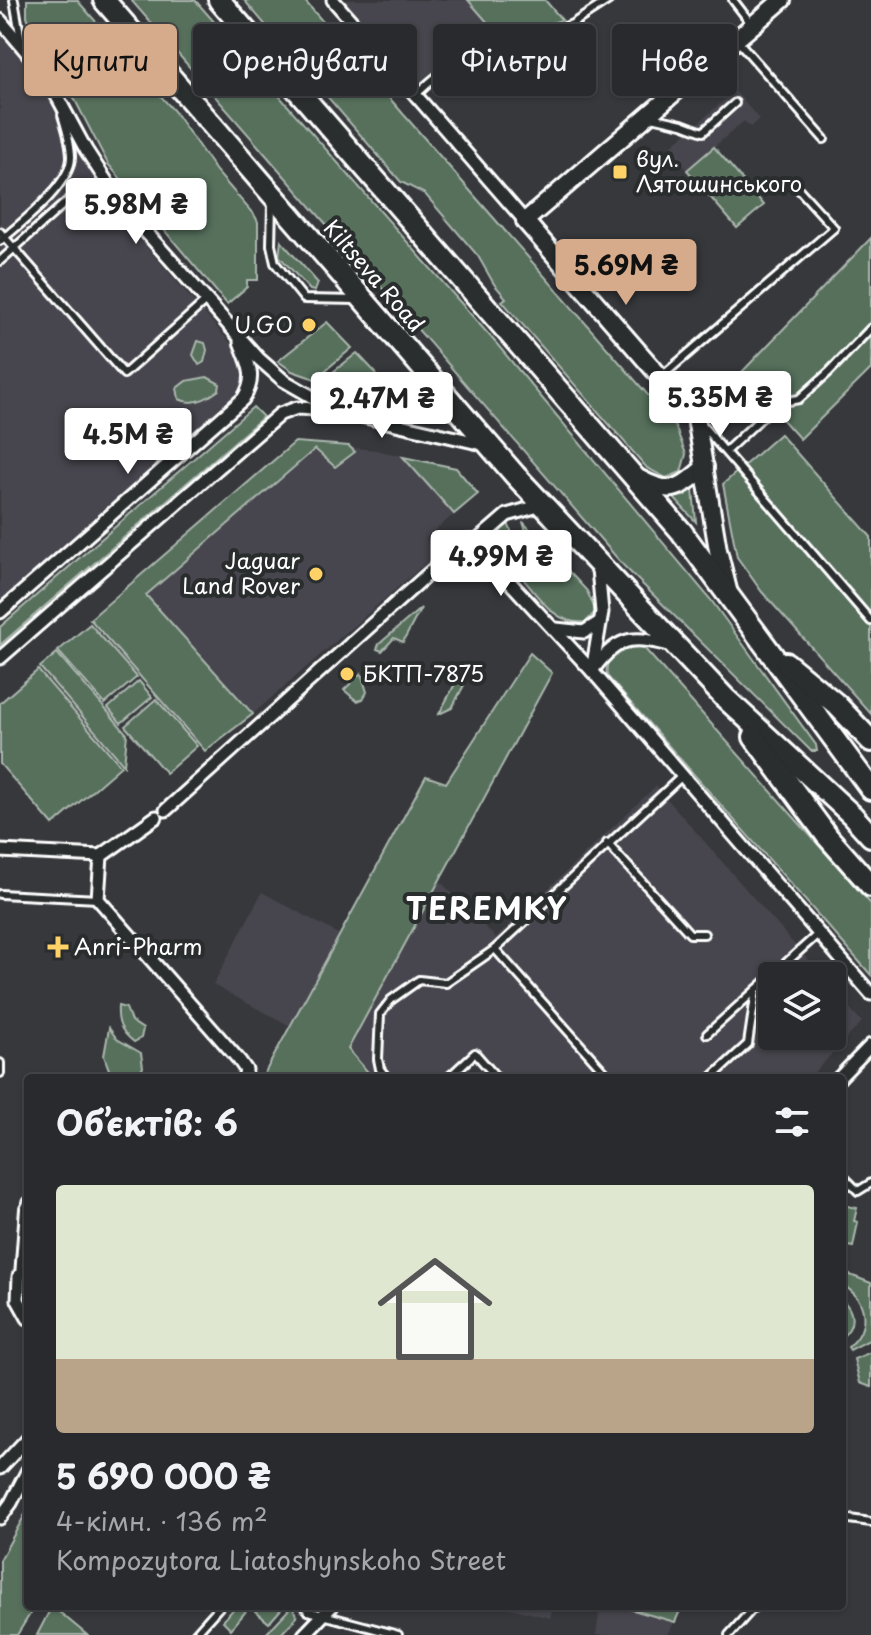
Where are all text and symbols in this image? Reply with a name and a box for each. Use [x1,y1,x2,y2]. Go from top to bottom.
chip: Купити [24,24,177,96]
chip: Орендувати [193,24,417,96]
chip: Фільтри [433,24,596,96]
chip: Нове [612,24,737,96]
place label: вул. Лятошинського [636,141,802,199]
marker: вул. Лятошинського [611,163,629,181]
pin: 5.98M ₴ [62,178,210,246]
text: 5.98M ₴ [84,184,188,223]
street label: Kiltseva Road [317,212,433,338]
pin: 5.69M ₴ [552,239,700,307]
text: 5.69M ₴ [573,245,679,284]
place label: U.GO [234,307,293,340]
marker: U.GO [300,316,318,334]
pin: 5.35M ₴ [646,371,794,439]
pin: 2.47M ₴ [308,372,456,440]
text: 5.35M ₴ [667,377,773,416]
text: 2.47M ₴ [329,378,435,417]
pin: 4.5M ₴ [63,408,193,476]
text: 4.5M ₴ [83,414,173,453]
pin: 4.99M ₴ [427,530,575,598]
text: 4.99M ₴ [449,536,553,575]
place label: Jaguar Land Rover [182,543,300,601]
marker: Jaguar Land Rover [307,565,325,583]
place label: БКТП-7875 [363,656,484,689]
marker: БКТП-7875 [338,665,356,683]
district label: TEREMKY [406,885,568,930]
place label: Anri-Pharm [74,929,202,962]
marker: Anri-Pharm [49,938,67,956]
map controls [758,962,846,1050]
button: layers [758,962,846,1050]
text: Об’єктів: 6 [56,1096,238,1148]
icon: filters [770,1100,814,1144]
icon: home [363,1237,507,1381]
text: 5 690 000 ₴ [56,1449,271,1501]
text: 4-кімн. · 136 m² [56,1501,268,1540]
text: Kompozytora Liatoshynskoho Street [56,1540,506,1579]

